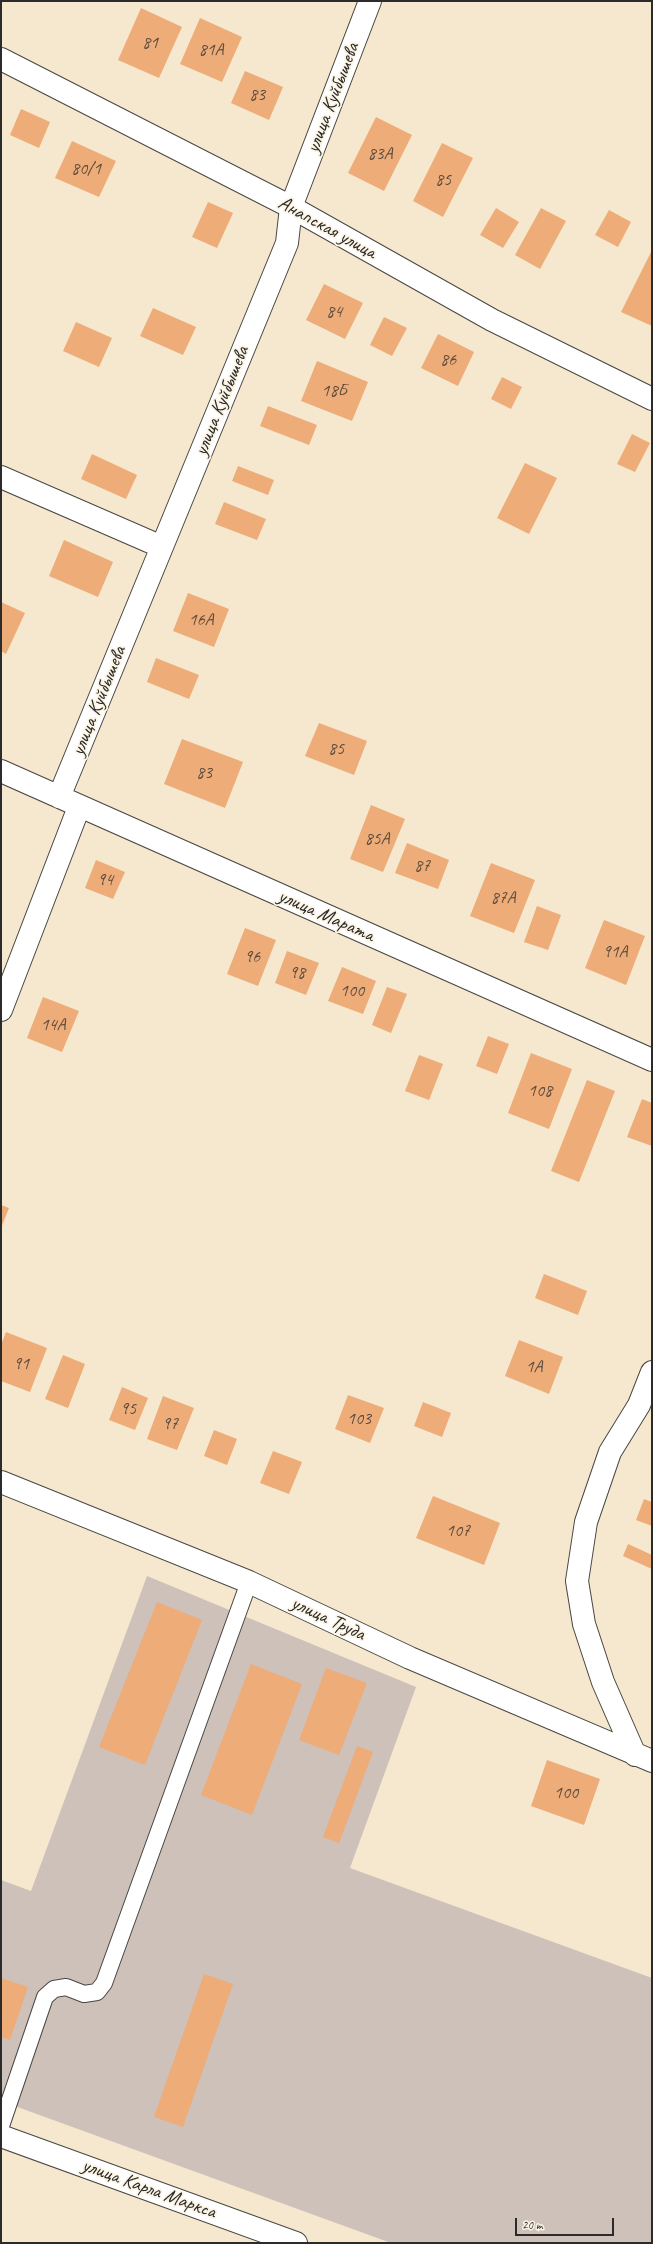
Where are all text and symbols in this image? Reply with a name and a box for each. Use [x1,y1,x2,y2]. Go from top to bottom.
house number: 81 [142,32,158,54]
house number: 81А [198,39,224,61]
street label: улица Куйбышева [301,40,365,156]
house number: 83 [249,84,265,106]
house number: 83А [367,143,393,165]
house number: 80/1 [71,158,101,180]
house number: 85 [435,169,451,191]
street label: Анапская улица [274,191,380,265]
house number: 84 [326,301,342,323]
street label: улица Куйбышева [189,343,255,459]
house number: 86 [440,349,456,371]
house number: 18Б [321,380,347,402]
house number: 16А [188,609,214,631]
street label: улица Куйбышева [66,643,132,759]
house number: 85 [328,738,344,760]
house number: 83 [196,762,212,784]
house number: 85А [364,828,390,850]
house number: 87 [414,855,430,877]
house number: 94 [97,869,113,891]
street label: улица Марата [274,884,378,948]
house number: 87А [490,887,516,909]
house number: 91А [602,941,628,963]
house number: 96 [244,946,260,968]
house number: 98 [289,962,305,984]
house number: 100 [340,980,364,1002]
house number: 14А [40,1014,66,1036]
house number: 108 [528,1080,552,1102]
house number: 91 [13,1353,29,1375]
house number: 1А [525,1356,543,1378]
house number: 95 [120,1398,136,1420]
house number: 103 [347,1408,371,1430]
house number: 97 [162,1413,178,1435]
house number: 107 [446,1520,470,1542]
street label: улица Труда [287,1591,369,1647]
house number: 100 [554,1782,578,1804]
street label: улица Карла Маркса [79,2154,219,2224]
scale bar [517,2210,616,2236]
text: 20 m [522,2217,542,2233]

